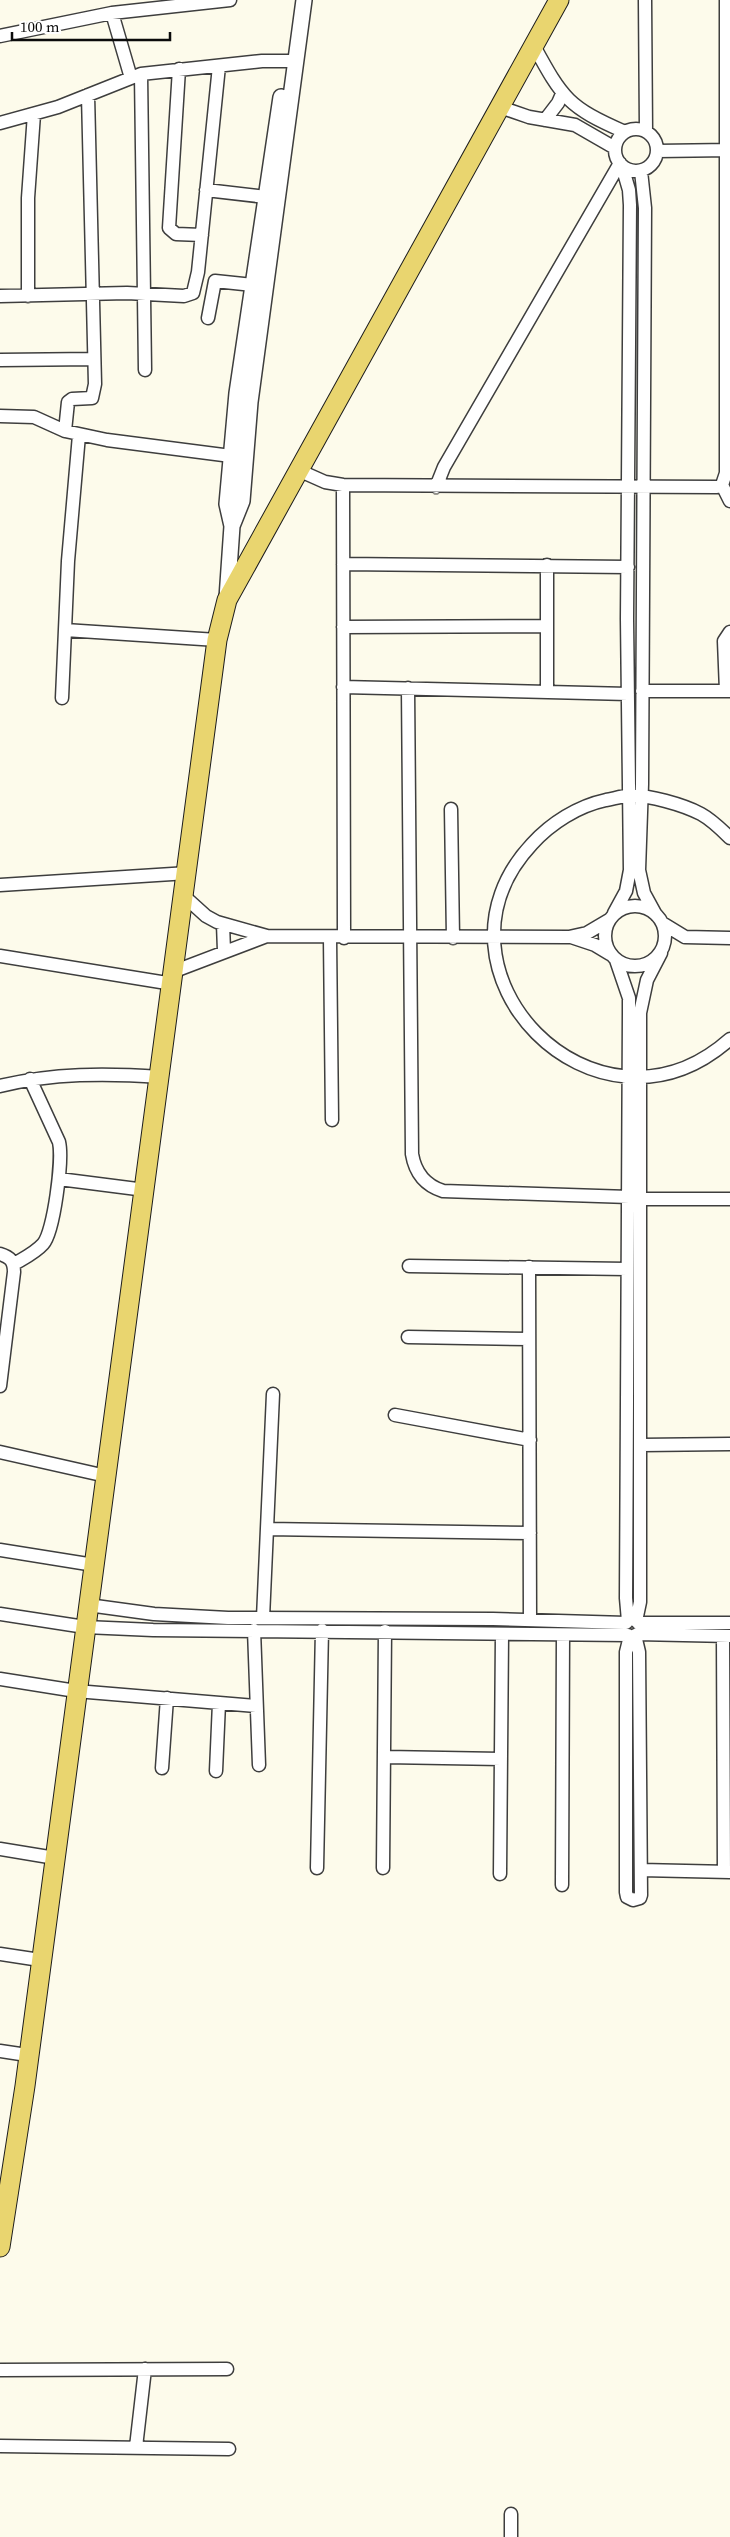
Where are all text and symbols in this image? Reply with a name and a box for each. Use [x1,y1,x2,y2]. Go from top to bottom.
scale bar [12,10,170,42]
text: 100 m [20,16,60,37]

